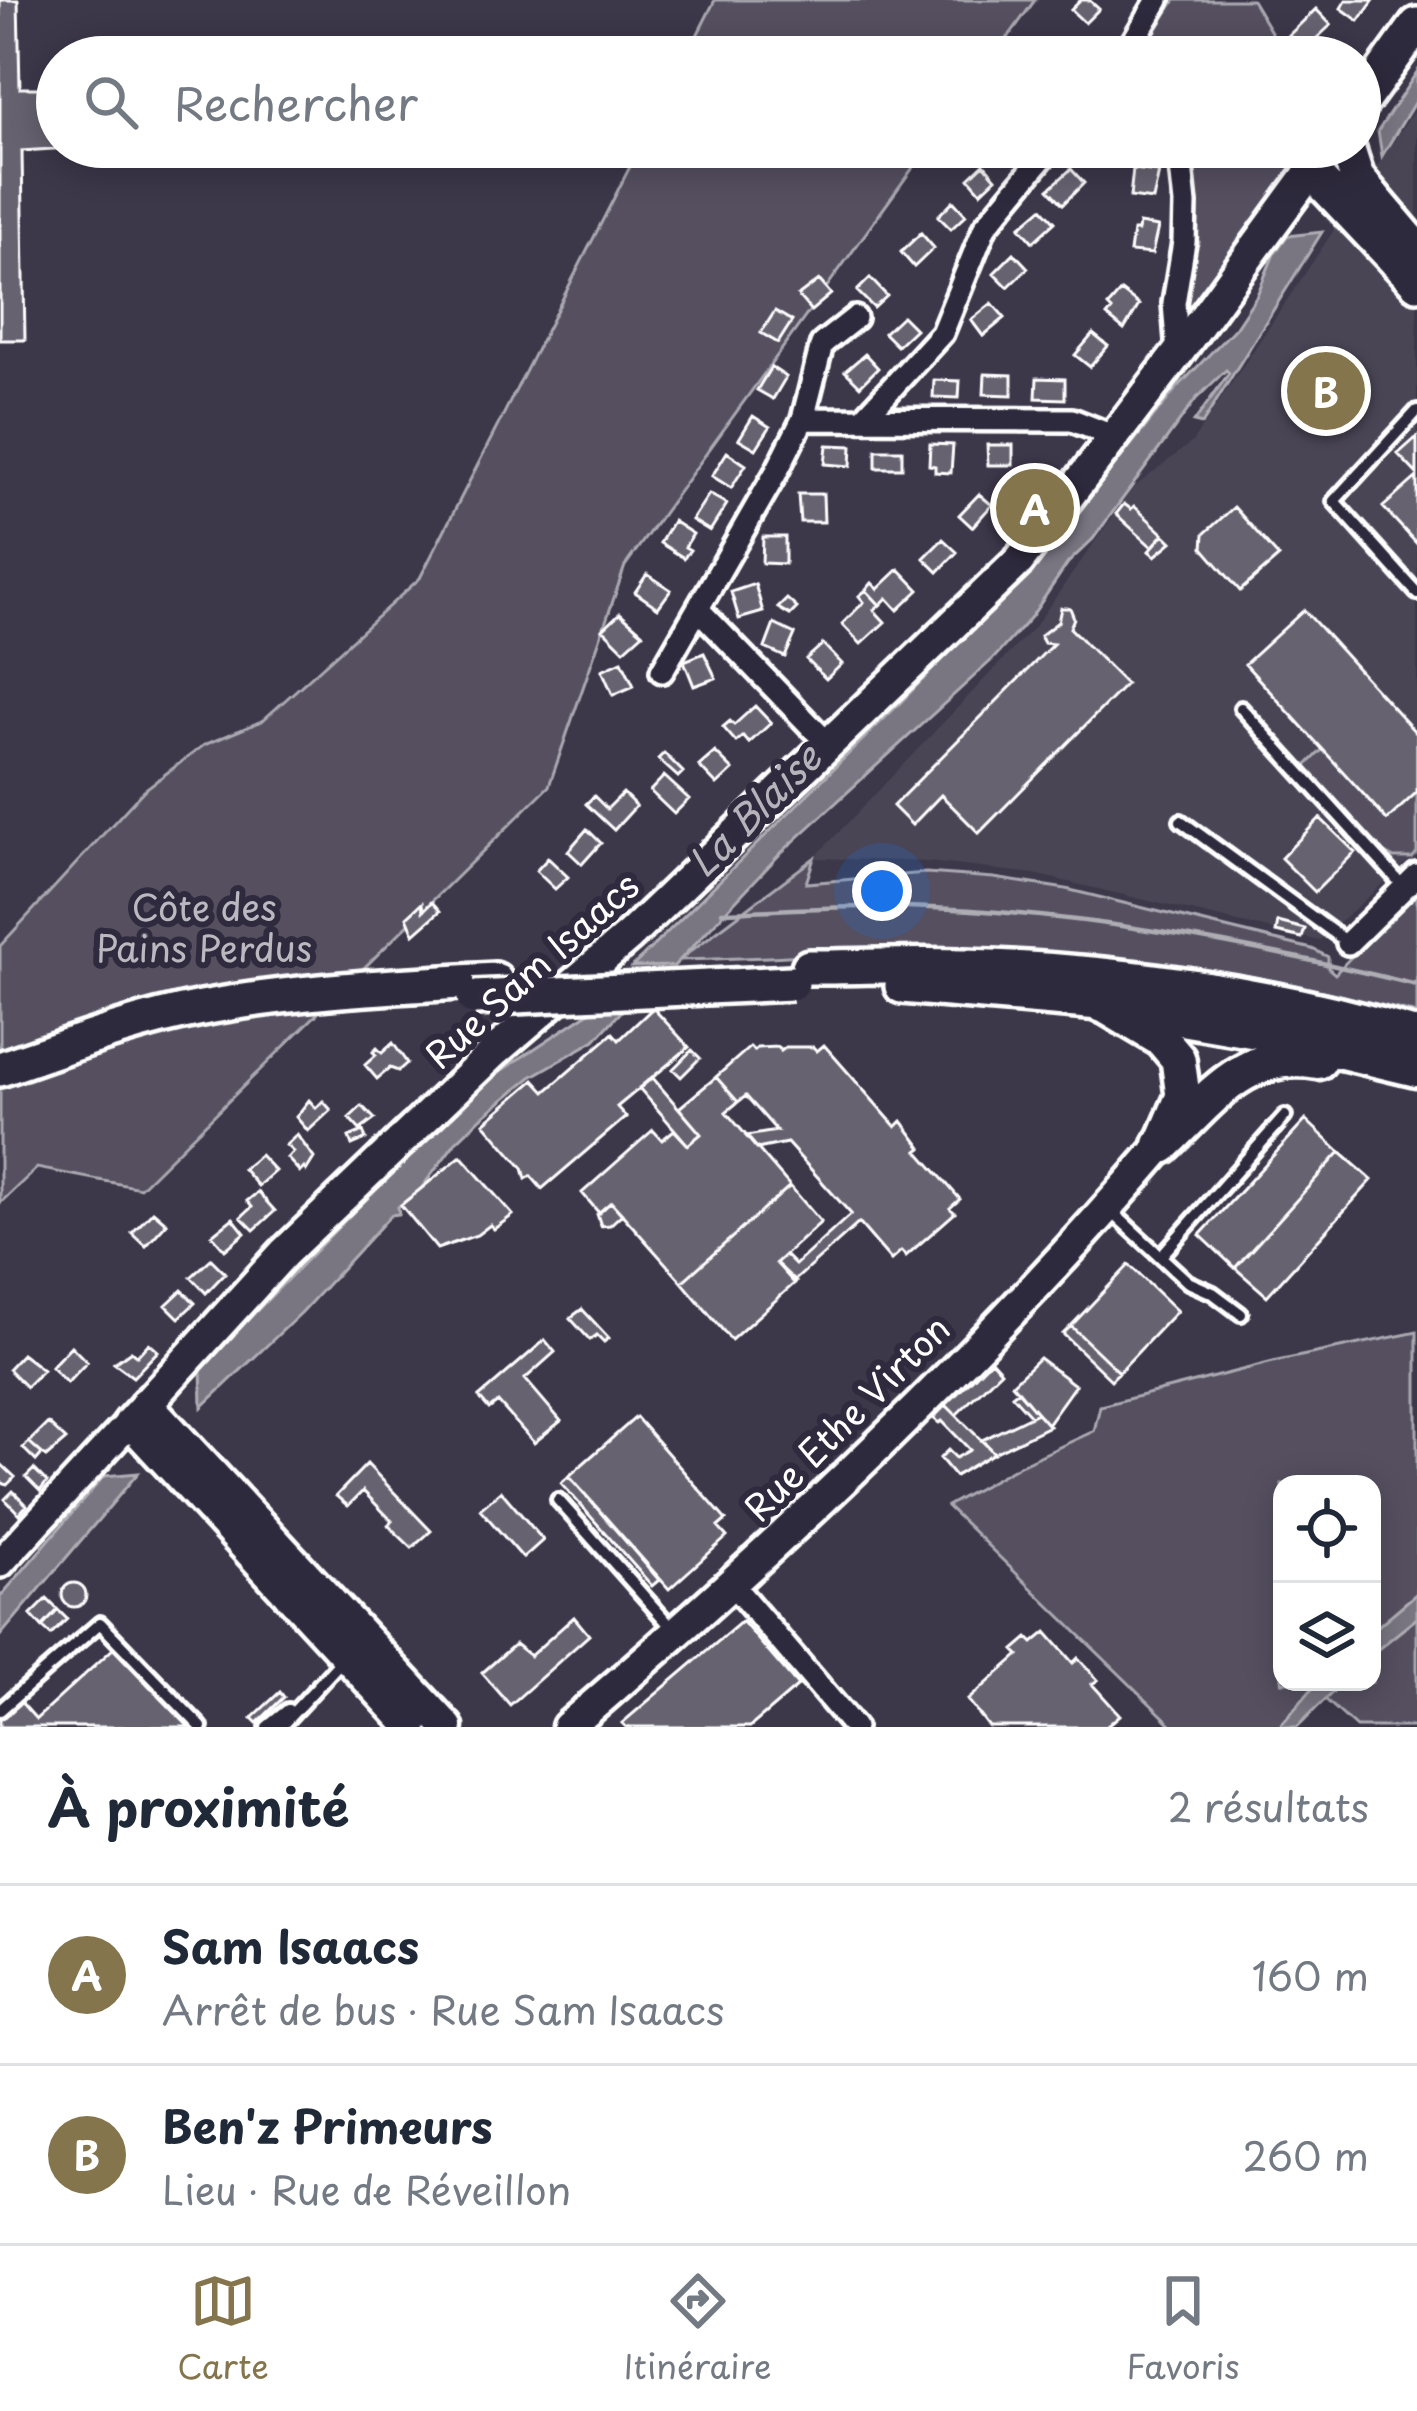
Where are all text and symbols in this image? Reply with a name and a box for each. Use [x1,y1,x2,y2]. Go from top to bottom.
search box [36,36,1381,168]
text: Rechercher [174,68,418,136]
icon: search [78,69,144,135]
pin: B [1287,346,1365,436]
pin: A [996,463,1074,553]
water label: La Blaise [673,727,835,889]
street label: Rue Sam Isaacs [412,858,650,1080]
your location [852,861,912,921]
park label: Côte des Pains Perdus [96,879,312,974]
street label: Rue Ethe Virton [731,1302,961,1532]
map controls [1273,1475,1381,1691]
button: locate [1273,1475,1381,1583]
button: layers [1273,1583,1381,1691]
text: À proximité [48,1767,349,1844]
text: 2 résultats [1168,1776,1369,1835]
text: Sam Isaacs [162,1911,419,1979]
text: A [72,1945,102,2004]
text: 160 m [1252,1945,1369,2004]
text: Arrêt de bus · Rue Sam Isaacs [162,1979,724,2038]
text: Ben'z Primeurs [162,2091,493,2159]
text: B [74,2125,100,2184]
text: 260 m [1242,2125,1369,2184]
text: Lieu · Rue de Réveillon [162,2159,571,2218]
tab: Carte [177,2268,269,2390]
tab: Itinéraire [623,2268,772,2390]
tab: Favoris [1126,2268,1240,2390]

